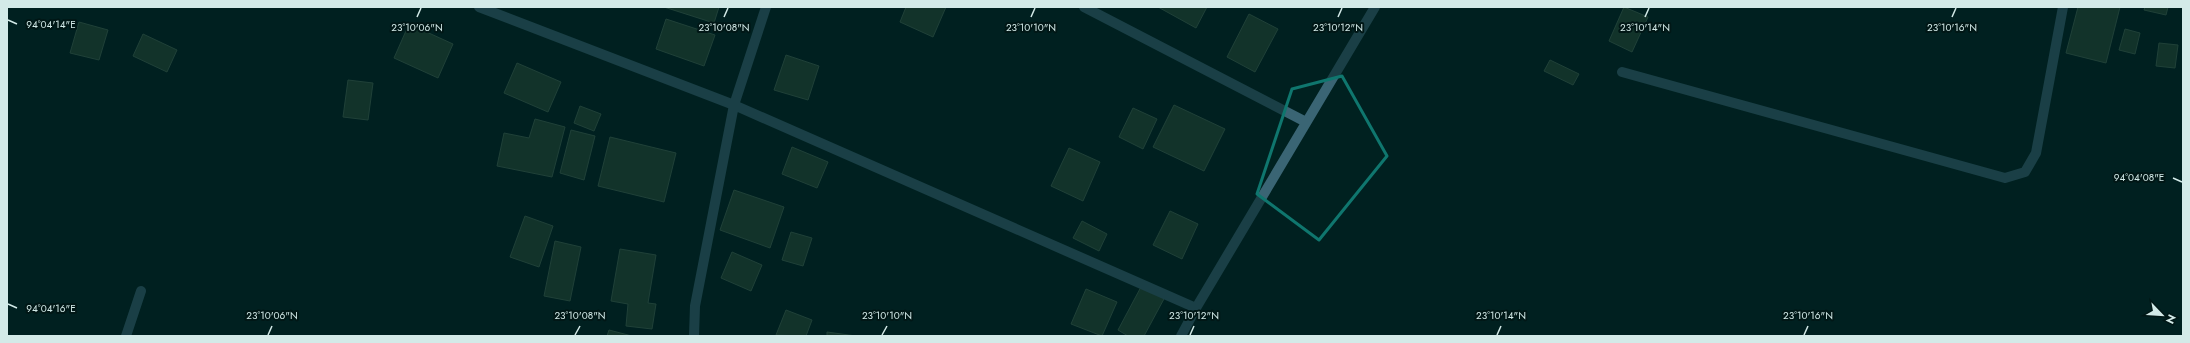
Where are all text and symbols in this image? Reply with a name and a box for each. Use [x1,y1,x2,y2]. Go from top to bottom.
text: 94°04'14"E [26,17,76,32]
text: 23°10'06"N [391,20,443,35]
text: 23°10'08"N [698,20,750,35]
text: 23°10'10"N [1006,20,1056,35]
text: 23°10'12"N [1313,20,1363,35]
text: 23°10'14"N [1620,20,1670,35]
text: 23°10'16"N [1927,20,1977,35]
text: 94°04'08"E [2114,170,2164,185]
north arrow [2142,295,2182,335]
text: 94°04'16"E [26,301,76,316]
text: 23°10'06"N [246,308,298,323]
text: 23°10'08"N [554,308,606,323]
text: 23°10'10"N [862,308,912,323]
text: 23°10'12"N [1169,308,1219,323]
text: 23°10'14"N [1476,308,1526,323]
text: 23°10'16"N [1783,308,1833,323]
text: N [2162,312,2180,327]

